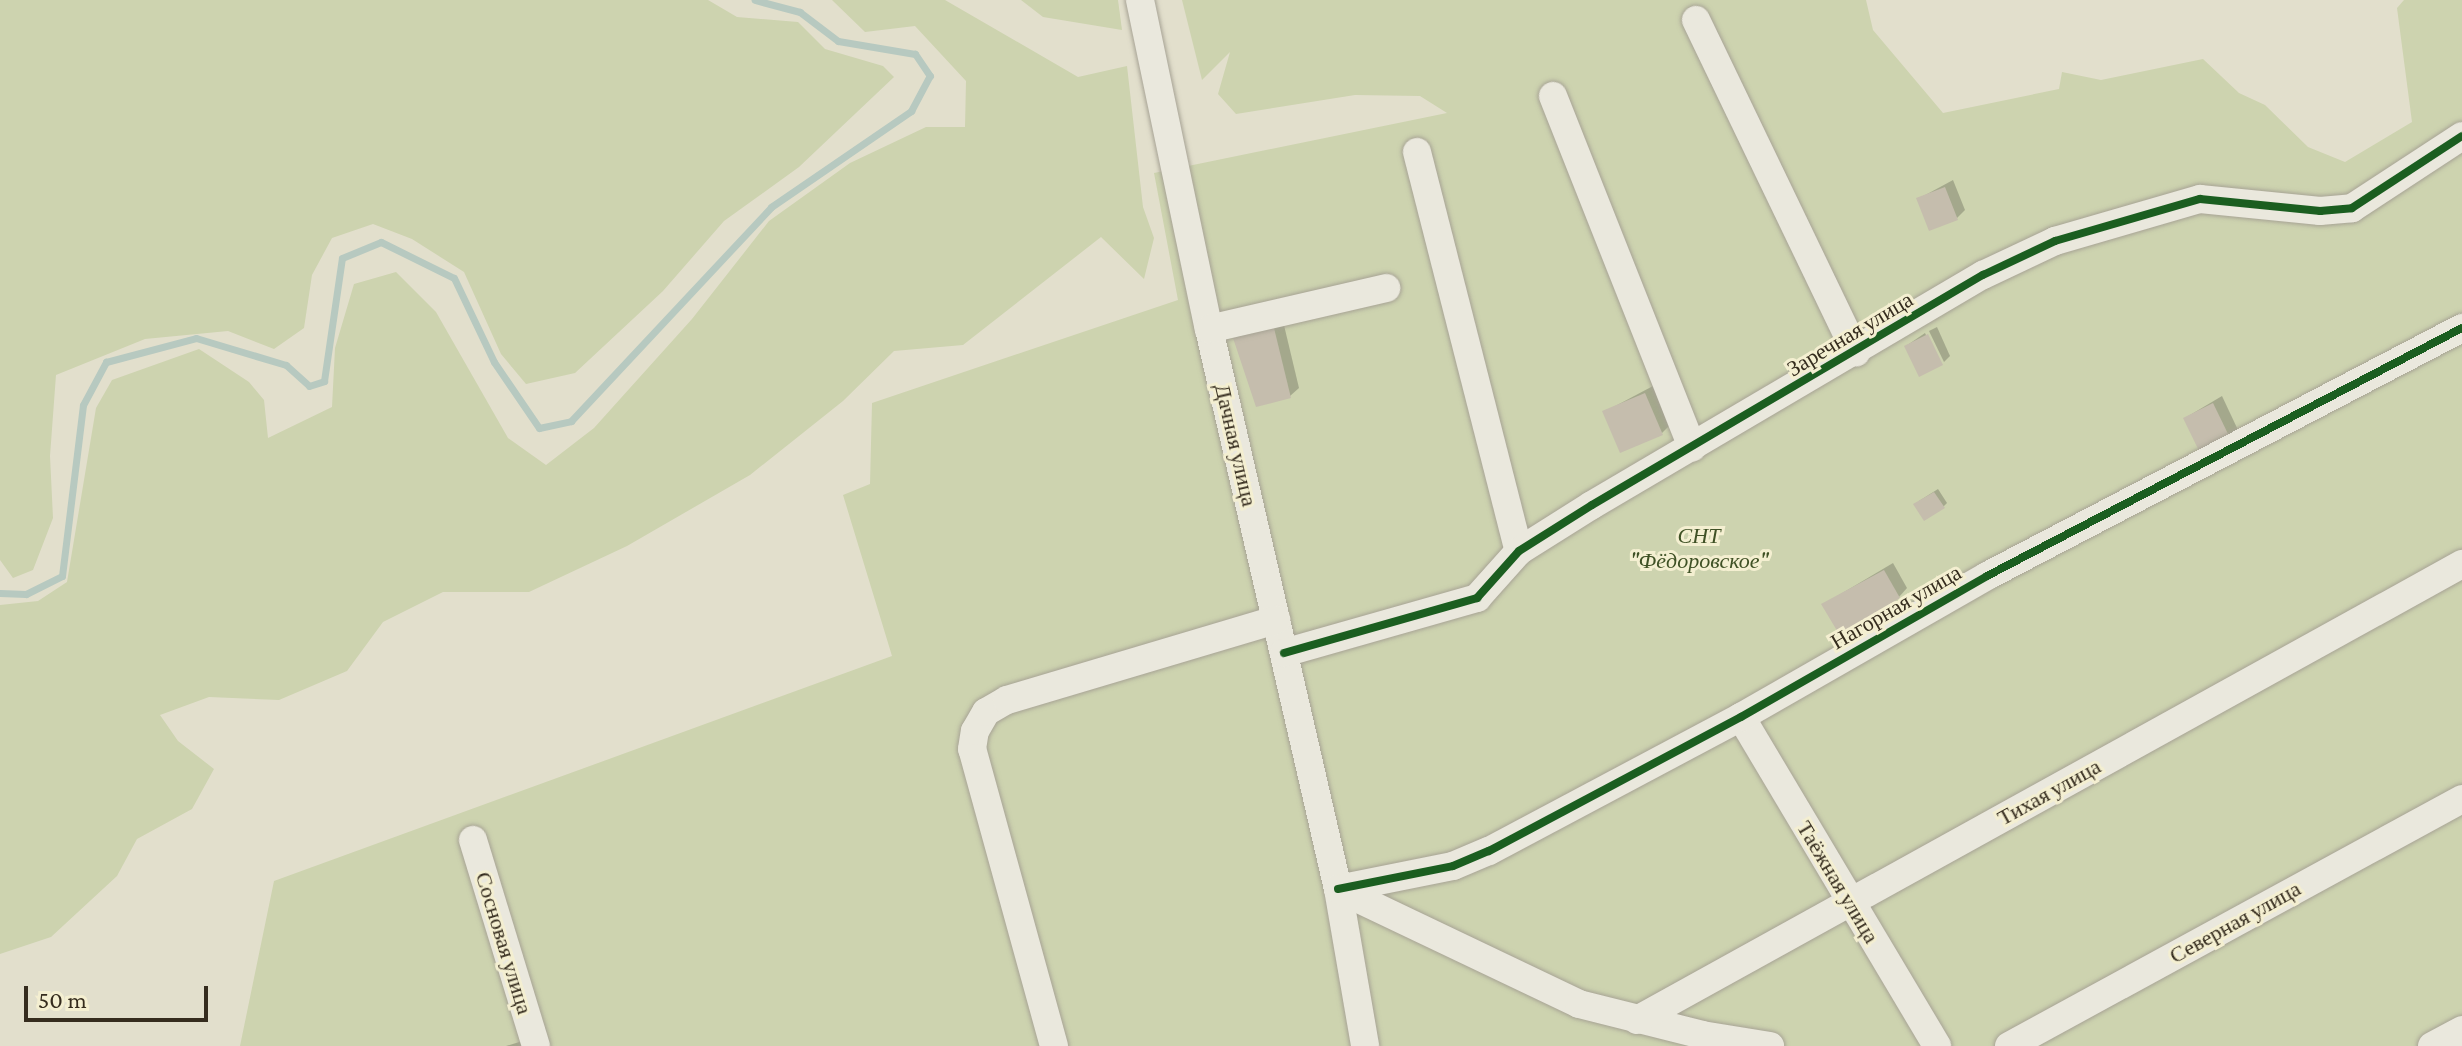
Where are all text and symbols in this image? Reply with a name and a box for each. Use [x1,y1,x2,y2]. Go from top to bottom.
street label: Заречная улица [1782,286,1918,382]
street label: Дачная улица [1209,381,1263,509]
park label: СНТ "Фёдоровское" [1630,522,1768,574]
street label: Нагорная улица [1826,559,1966,655]
street label: Тихая улица [1993,753,2105,831]
street label: Таёжная улица [1791,816,1885,948]
street label: Сосновая улица [470,869,538,1017]
street label: Северная улица [2165,875,2305,969]
scale bar [28,970,212,1020]
text: 50 m [38,986,87,1013]

